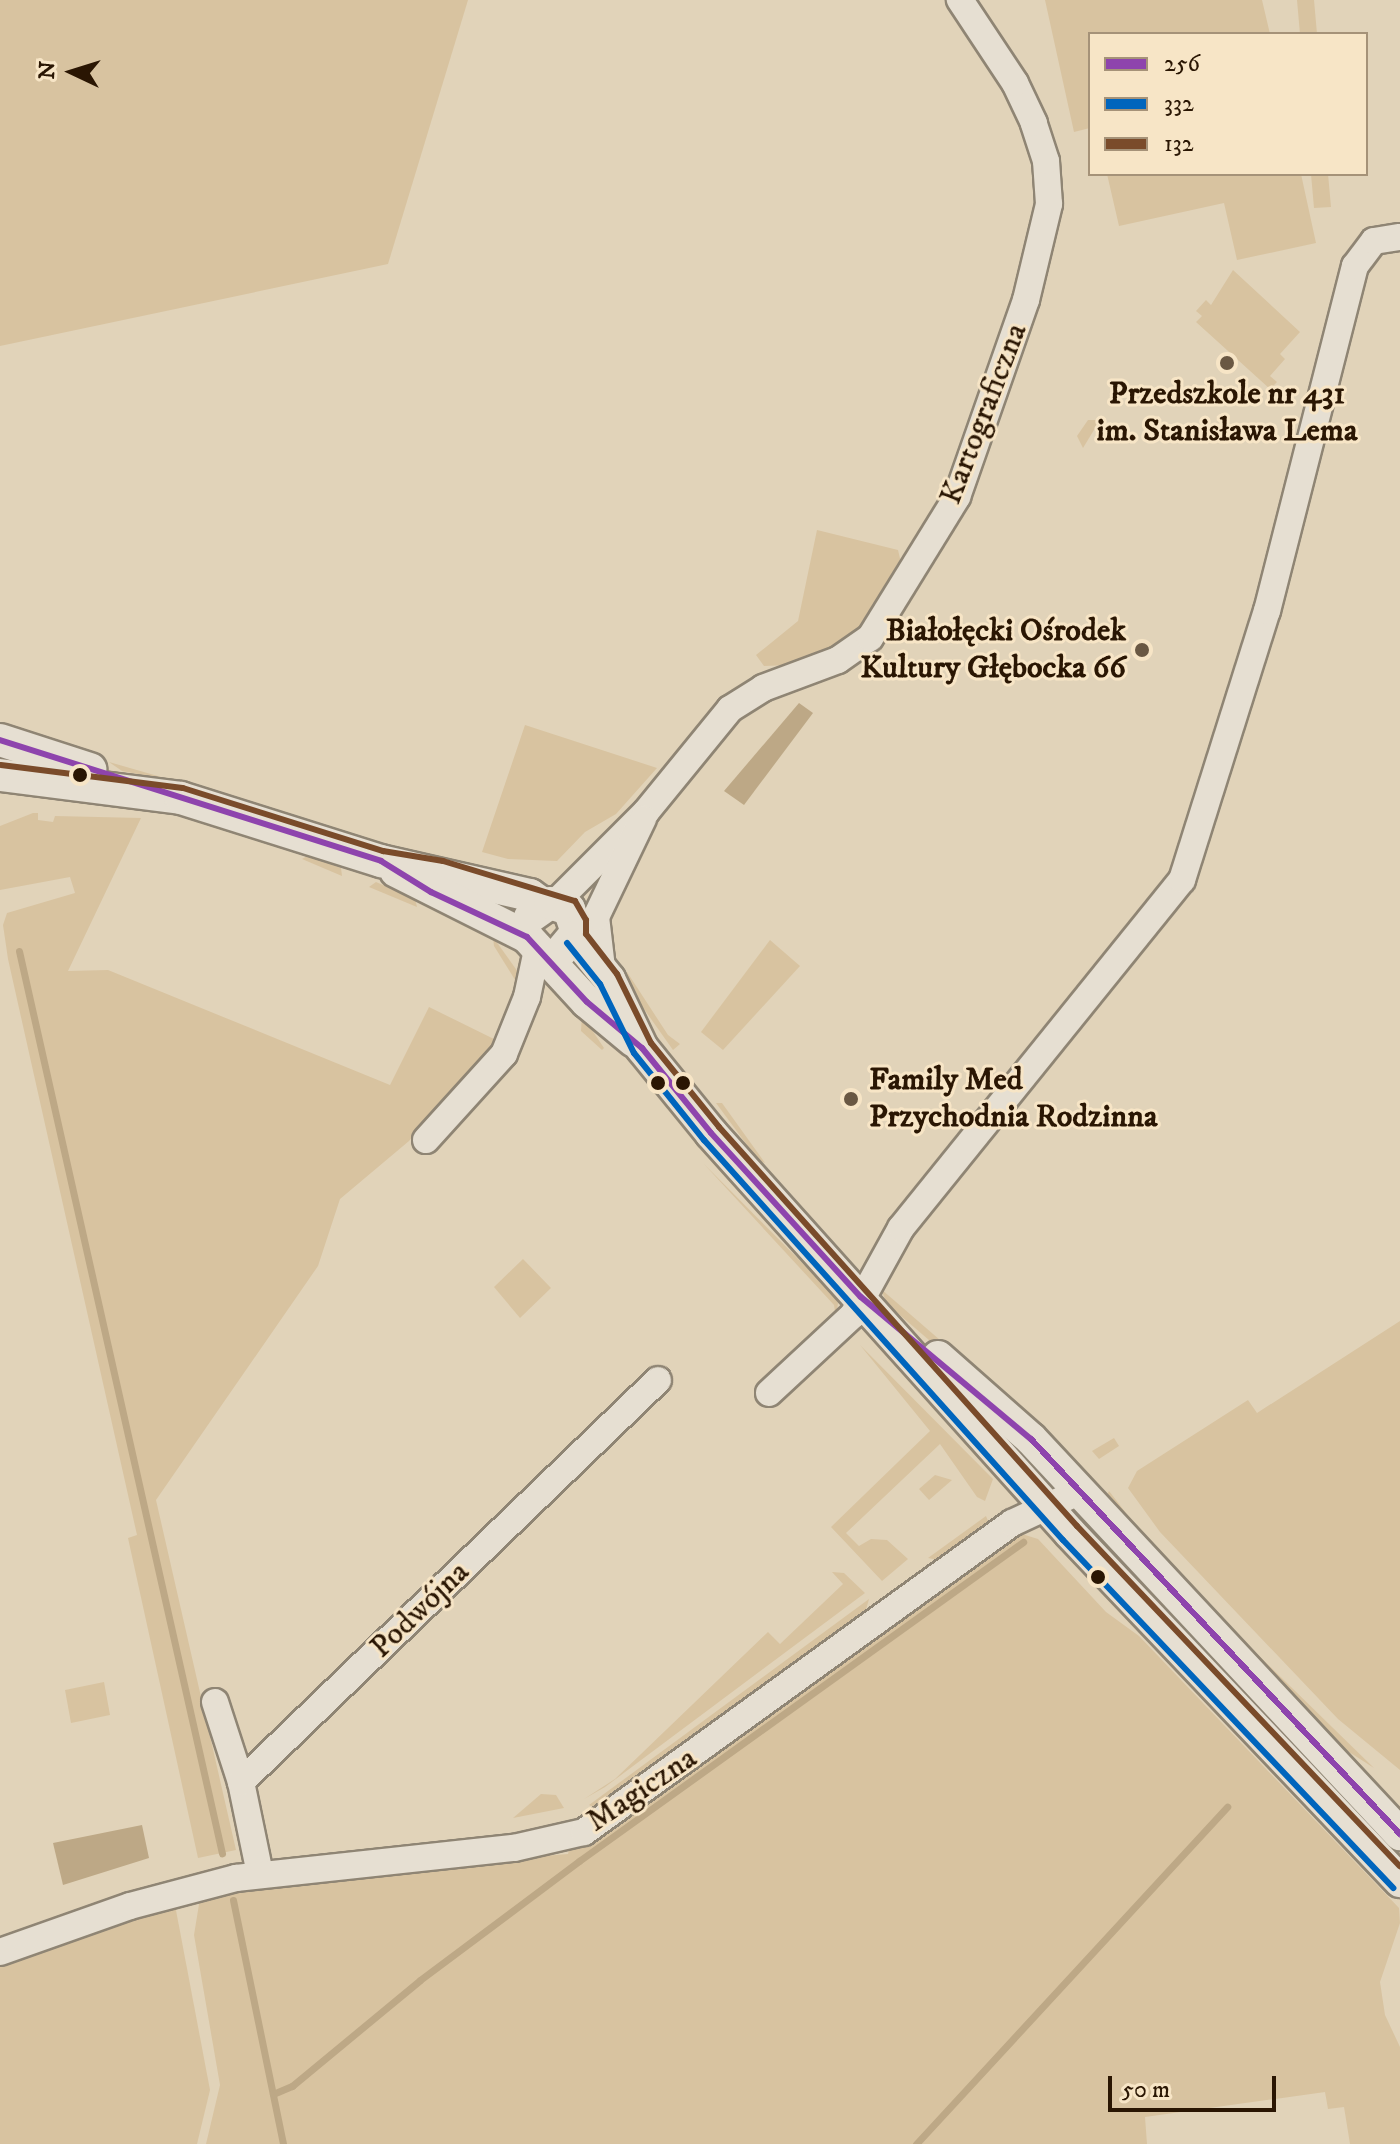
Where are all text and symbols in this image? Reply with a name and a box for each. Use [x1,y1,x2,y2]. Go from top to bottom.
north arrow [32,32,112,112]
legend [1088,32,1368,176]
text: 256 [1164,49,1200,79]
text: N [33,60,62,80]
text: 332 [1164,89,1194,119]
text: 132 [1164,129,1194,159]
street label: Kartograficzna [932,318,1036,510]
marker: Przedszkole nr 431 im. Stanisława Lema [1218,354,1236,372]
place label: Przedszkole nr 431 im. Stanisława Lema [1097,376,1357,451]
place label: Białołęcki Ośrodek Kultury Głębocka 66 [860,613,1126,688]
marker: Białołęcki Ośrodek Kultury Głębocka 66 [1133,641,1151,659]
unlabelled marker [72,767,88,783]
place label: Family Med Przychodnia Rodzinna [869,1062,1157,1137]
unlabelled marker [650,1075,666,1091]
unlabelled marker [675,1075,691,1091]
marker: Family Med Przychodnia Rodzinna [840,1088,862,1110]
street label: Podwójna [362,1553,478,1667]
unlabelled marker [1090,1569,1106,1585]
street label: Magiczna [580,1739,704,1841]
scale bar [1112,2060,1280,2110]
text: 50 m [1122,2075,1170,2105]

